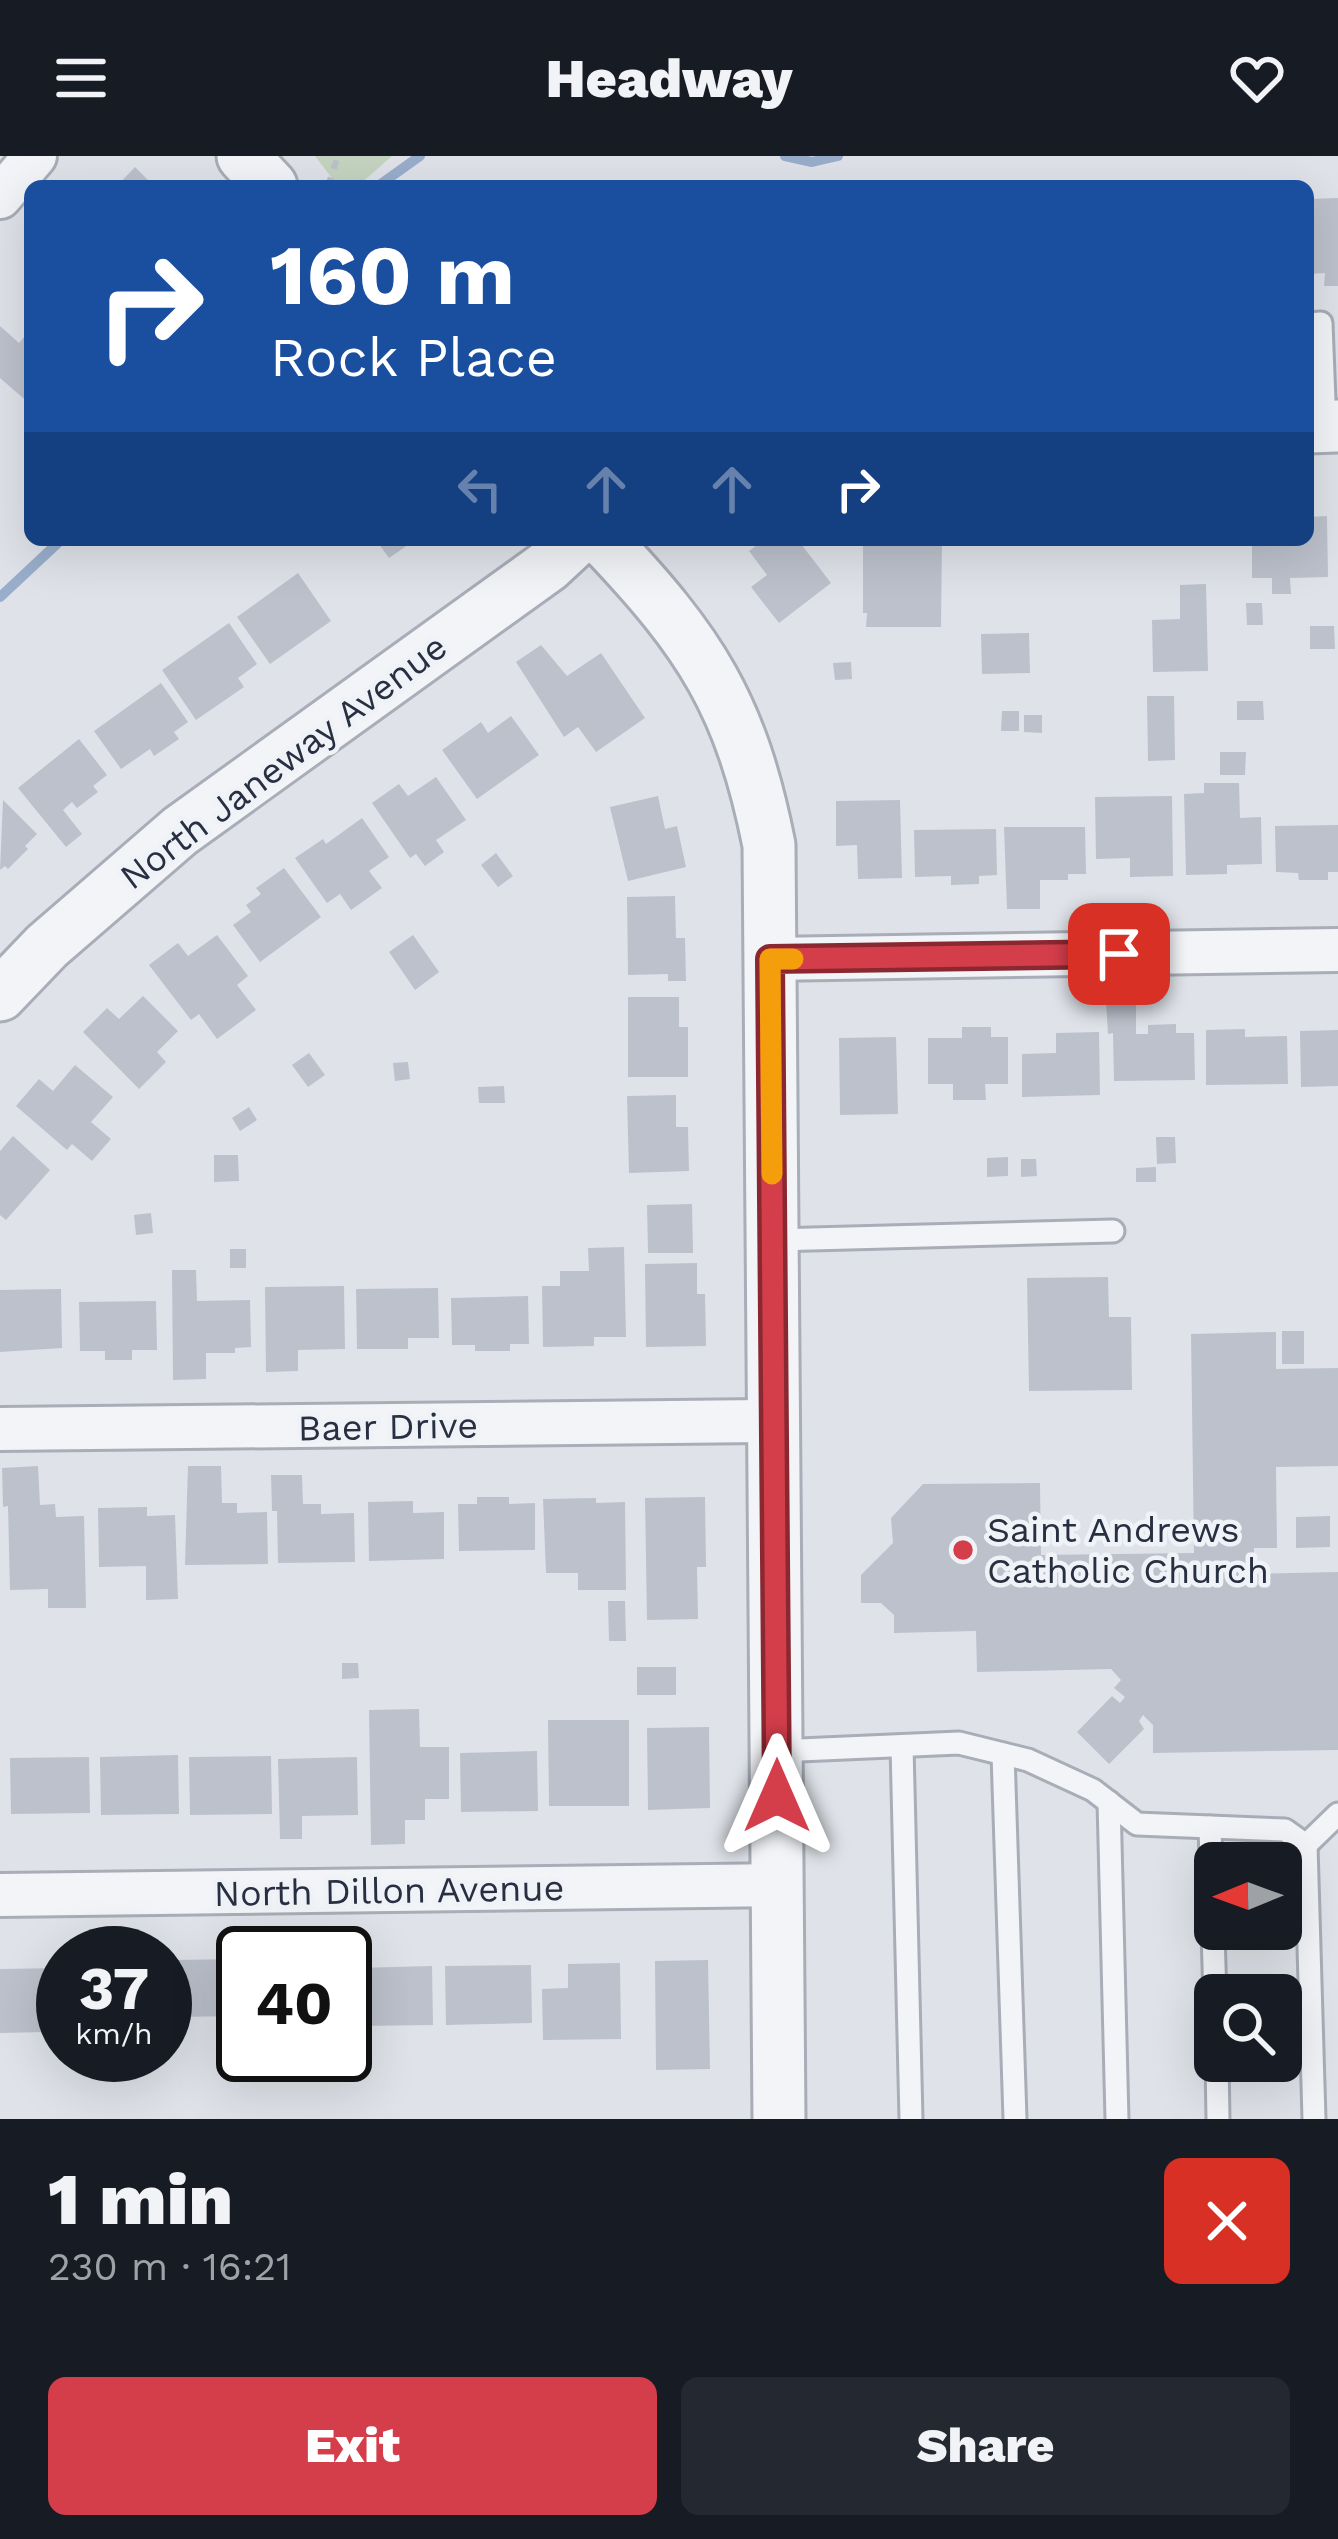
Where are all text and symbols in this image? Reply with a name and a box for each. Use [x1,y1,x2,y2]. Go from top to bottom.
icon: menu [48,45,114,111]
icon: heart [1224,45,1290,111]
text: Headway [545,47,793,110]
text: 160 m [270,226,515,324]
icon: right [72,228,228,384]
text: Rock Place [270,326,557,389]
icon: left [447,456,513,522]
icon: ahead [573,456,639,522]
icon: ahead [699,456,765,522]
icon: right [825,456,891,522]
street label: North Janeway Avenue [112,625,455,898]
pin [1068,903,1170,1005]
icon: arrive [1086,921,1152,987]
street label: Baer Drive [298,1404,479,1450]
place label: Saint Andrews Catholic Church [987,1509,1269,1592]
marker: Saint Andrews Catholic Church [950,1537,976,1563]
position arrow [714,1733,840,1859]
north arrow [1194,1842,1302,1950]
map controls [1194,1842,1302,2082]
street label: North Dillon Avenue [213,1867,565,1915]
speed limit sign: 40 [216,1926,372,2082]
text: 37 [79,1953,149,2024]
button: search [1194,1974,1302,2082]
text: km/h [75,2016,153,2051]
text: 1 min [48,2157,233,2241]
button: close [1164,2158,1290,2284]
text: 230 m · 16:21 [48,2244,291,2289]
button: Exit [48,2377,657,2515]
button: Share [681,2377,1290,2515]

